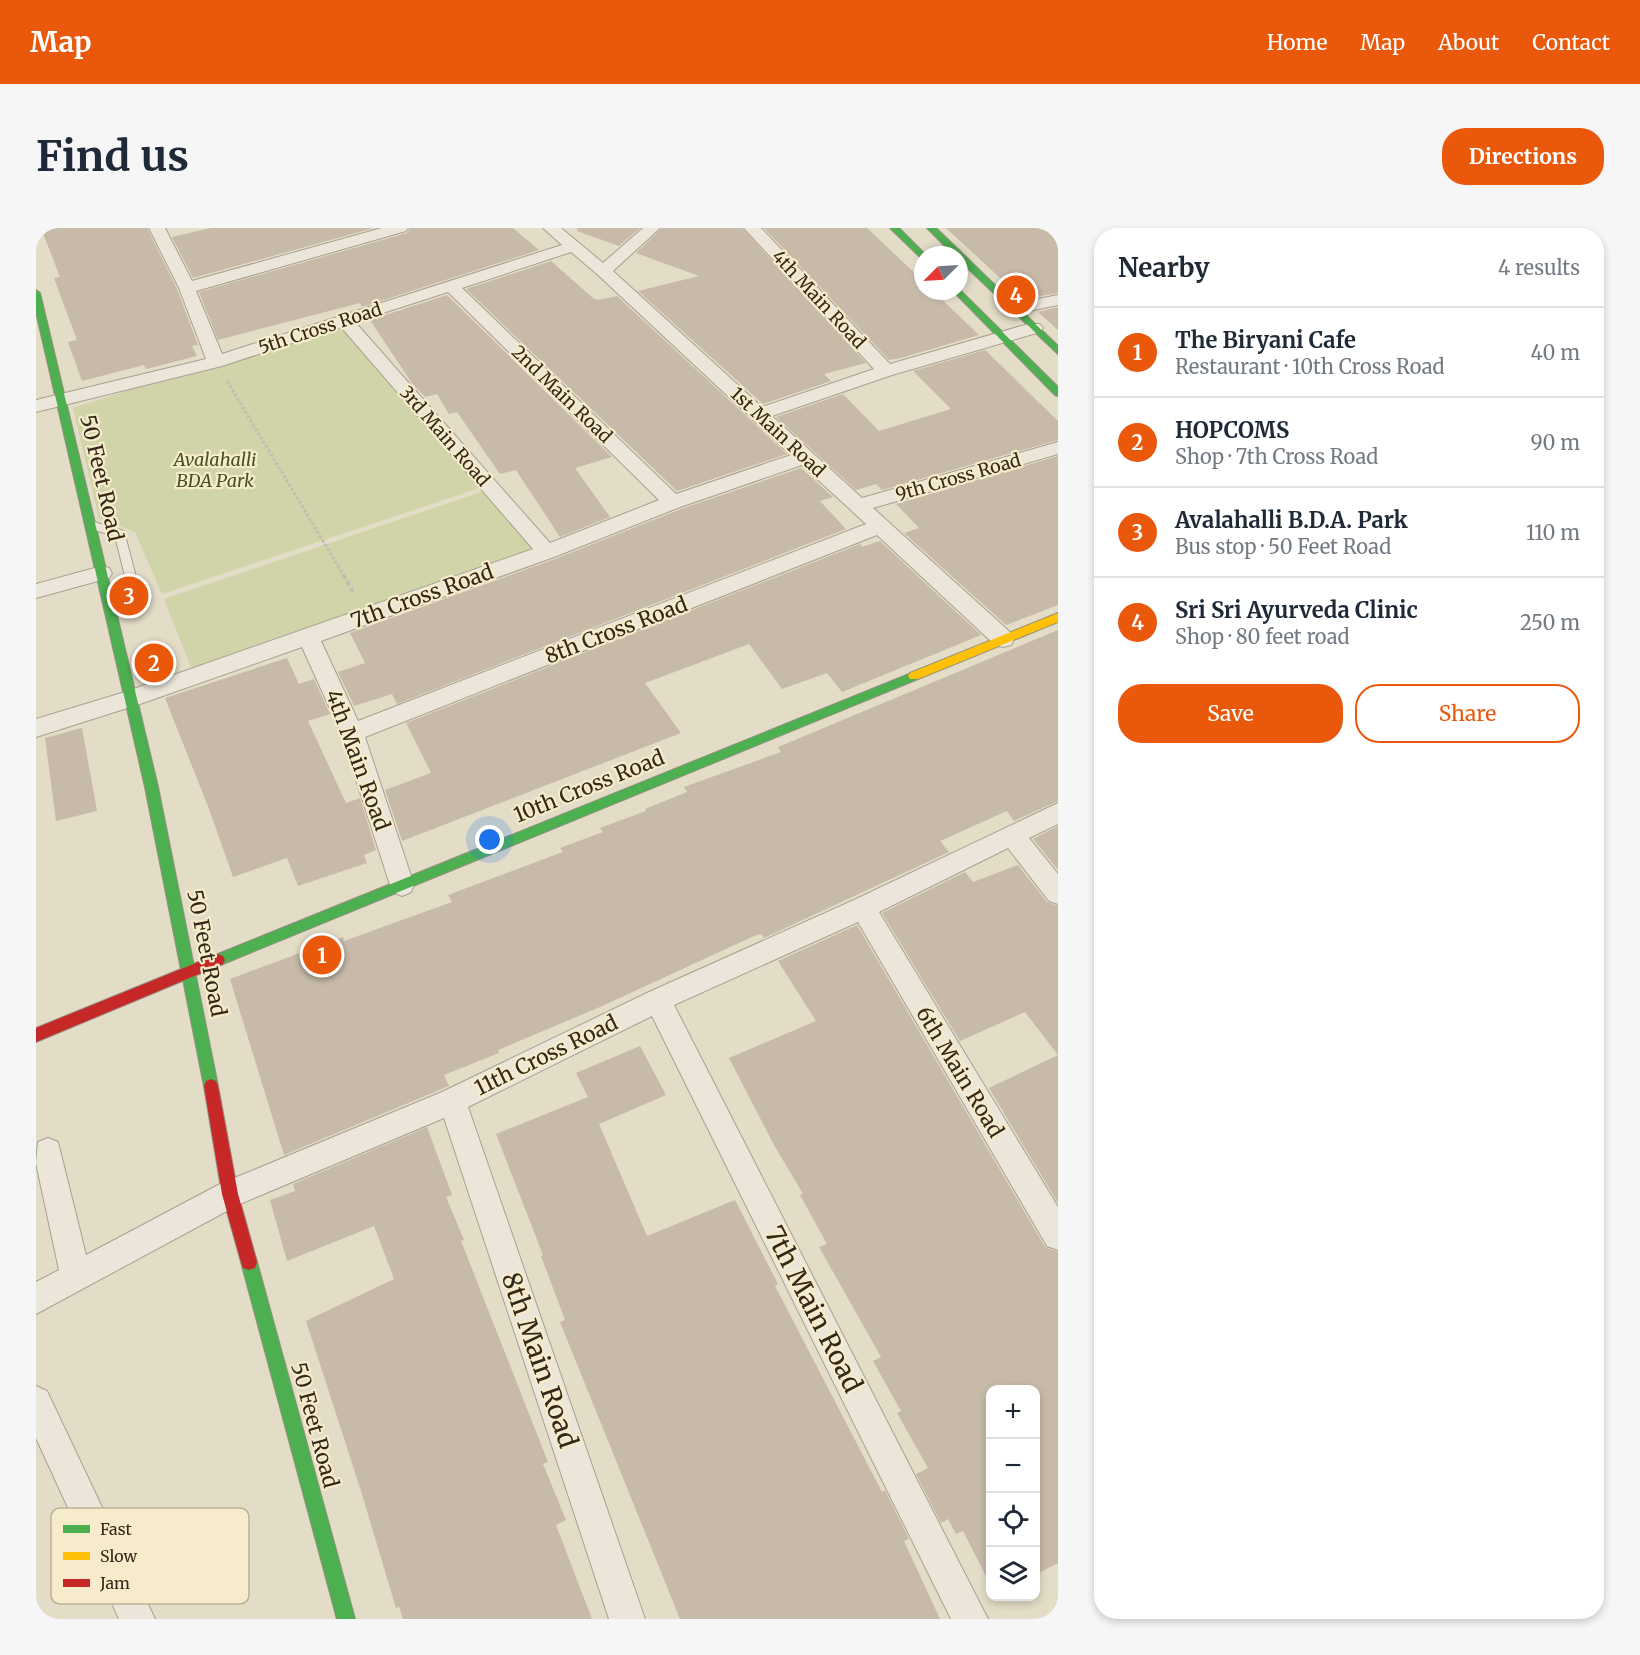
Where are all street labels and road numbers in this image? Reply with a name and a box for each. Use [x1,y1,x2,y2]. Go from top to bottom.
street label: 4th Main Road [767,245,871,353]
street label: 5th Cross Road [255,297,385,359]
street label: 2nd Main Road [507,340,617,448]
street label: 3rd Main Road [395,381,495,491]
street label: 1st Main Road [726,382,830,482]
street label: 50 Feet Road [74,412,130,544]
street label: 9th Cross Road [893,448,1023,506]
street label: 7th Cross Road [347,558,497,634]
street label: 8th Cross Road [541,590,691,670]
street label: 4th Main Road [320,686,396,835]
street label: 10th Cross Road [510,743,669,829]
street label: 50 Feet Road [181,887,233,1019]
street label: 6th Main Road [910,1002,1010,1143]
street label: 11th Cross Road [470,1009,622,1101]
street label: 7th Main Road [758,1220,870,1398]
street label: 8th Main Road [495,1268,586,1452]
street label: 50 Feet Road [285,1359,345,1491]

